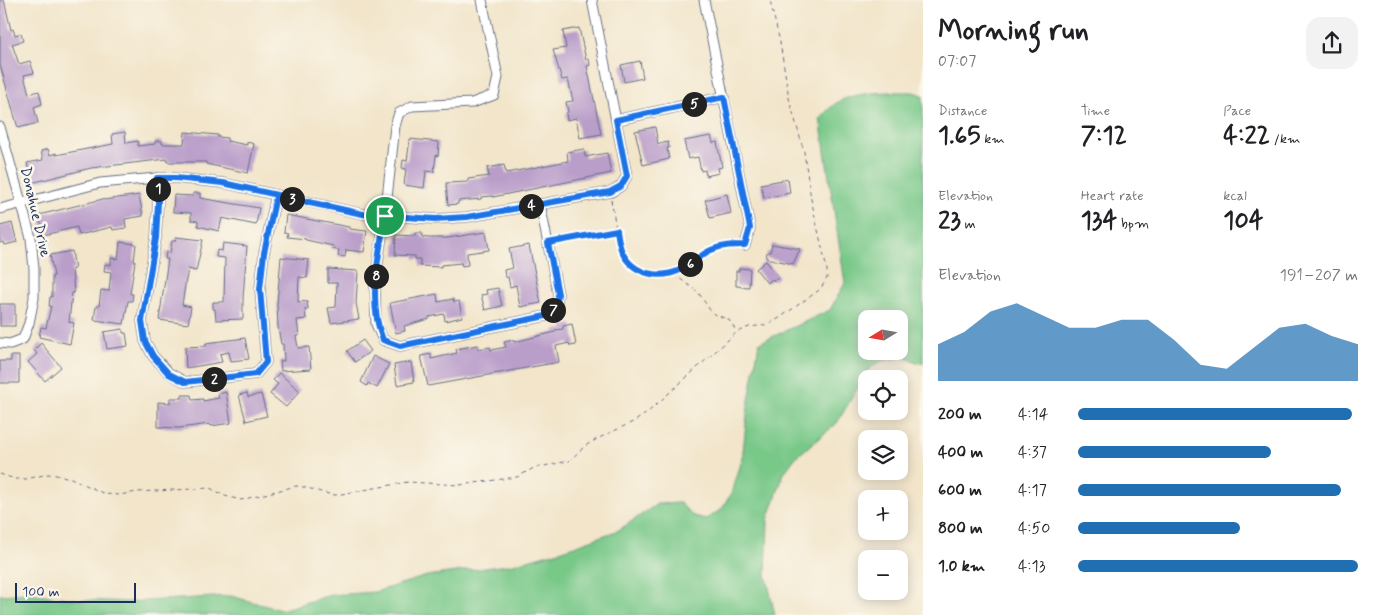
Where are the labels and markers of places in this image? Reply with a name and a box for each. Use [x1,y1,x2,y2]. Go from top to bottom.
pin: 5 [682,92,706,116]
pin: 1 [146,176,170,202]
pin: 3 [280,186,304,212]
pin: 4 [518,194,544,218]
pin [364,195,406,237]
pin: 6 [678,252,702,276]
pin: 8 [364,264,388,288]
pin: 7 [540,298,566,322]
pin: 2 [202,366,226,392]

